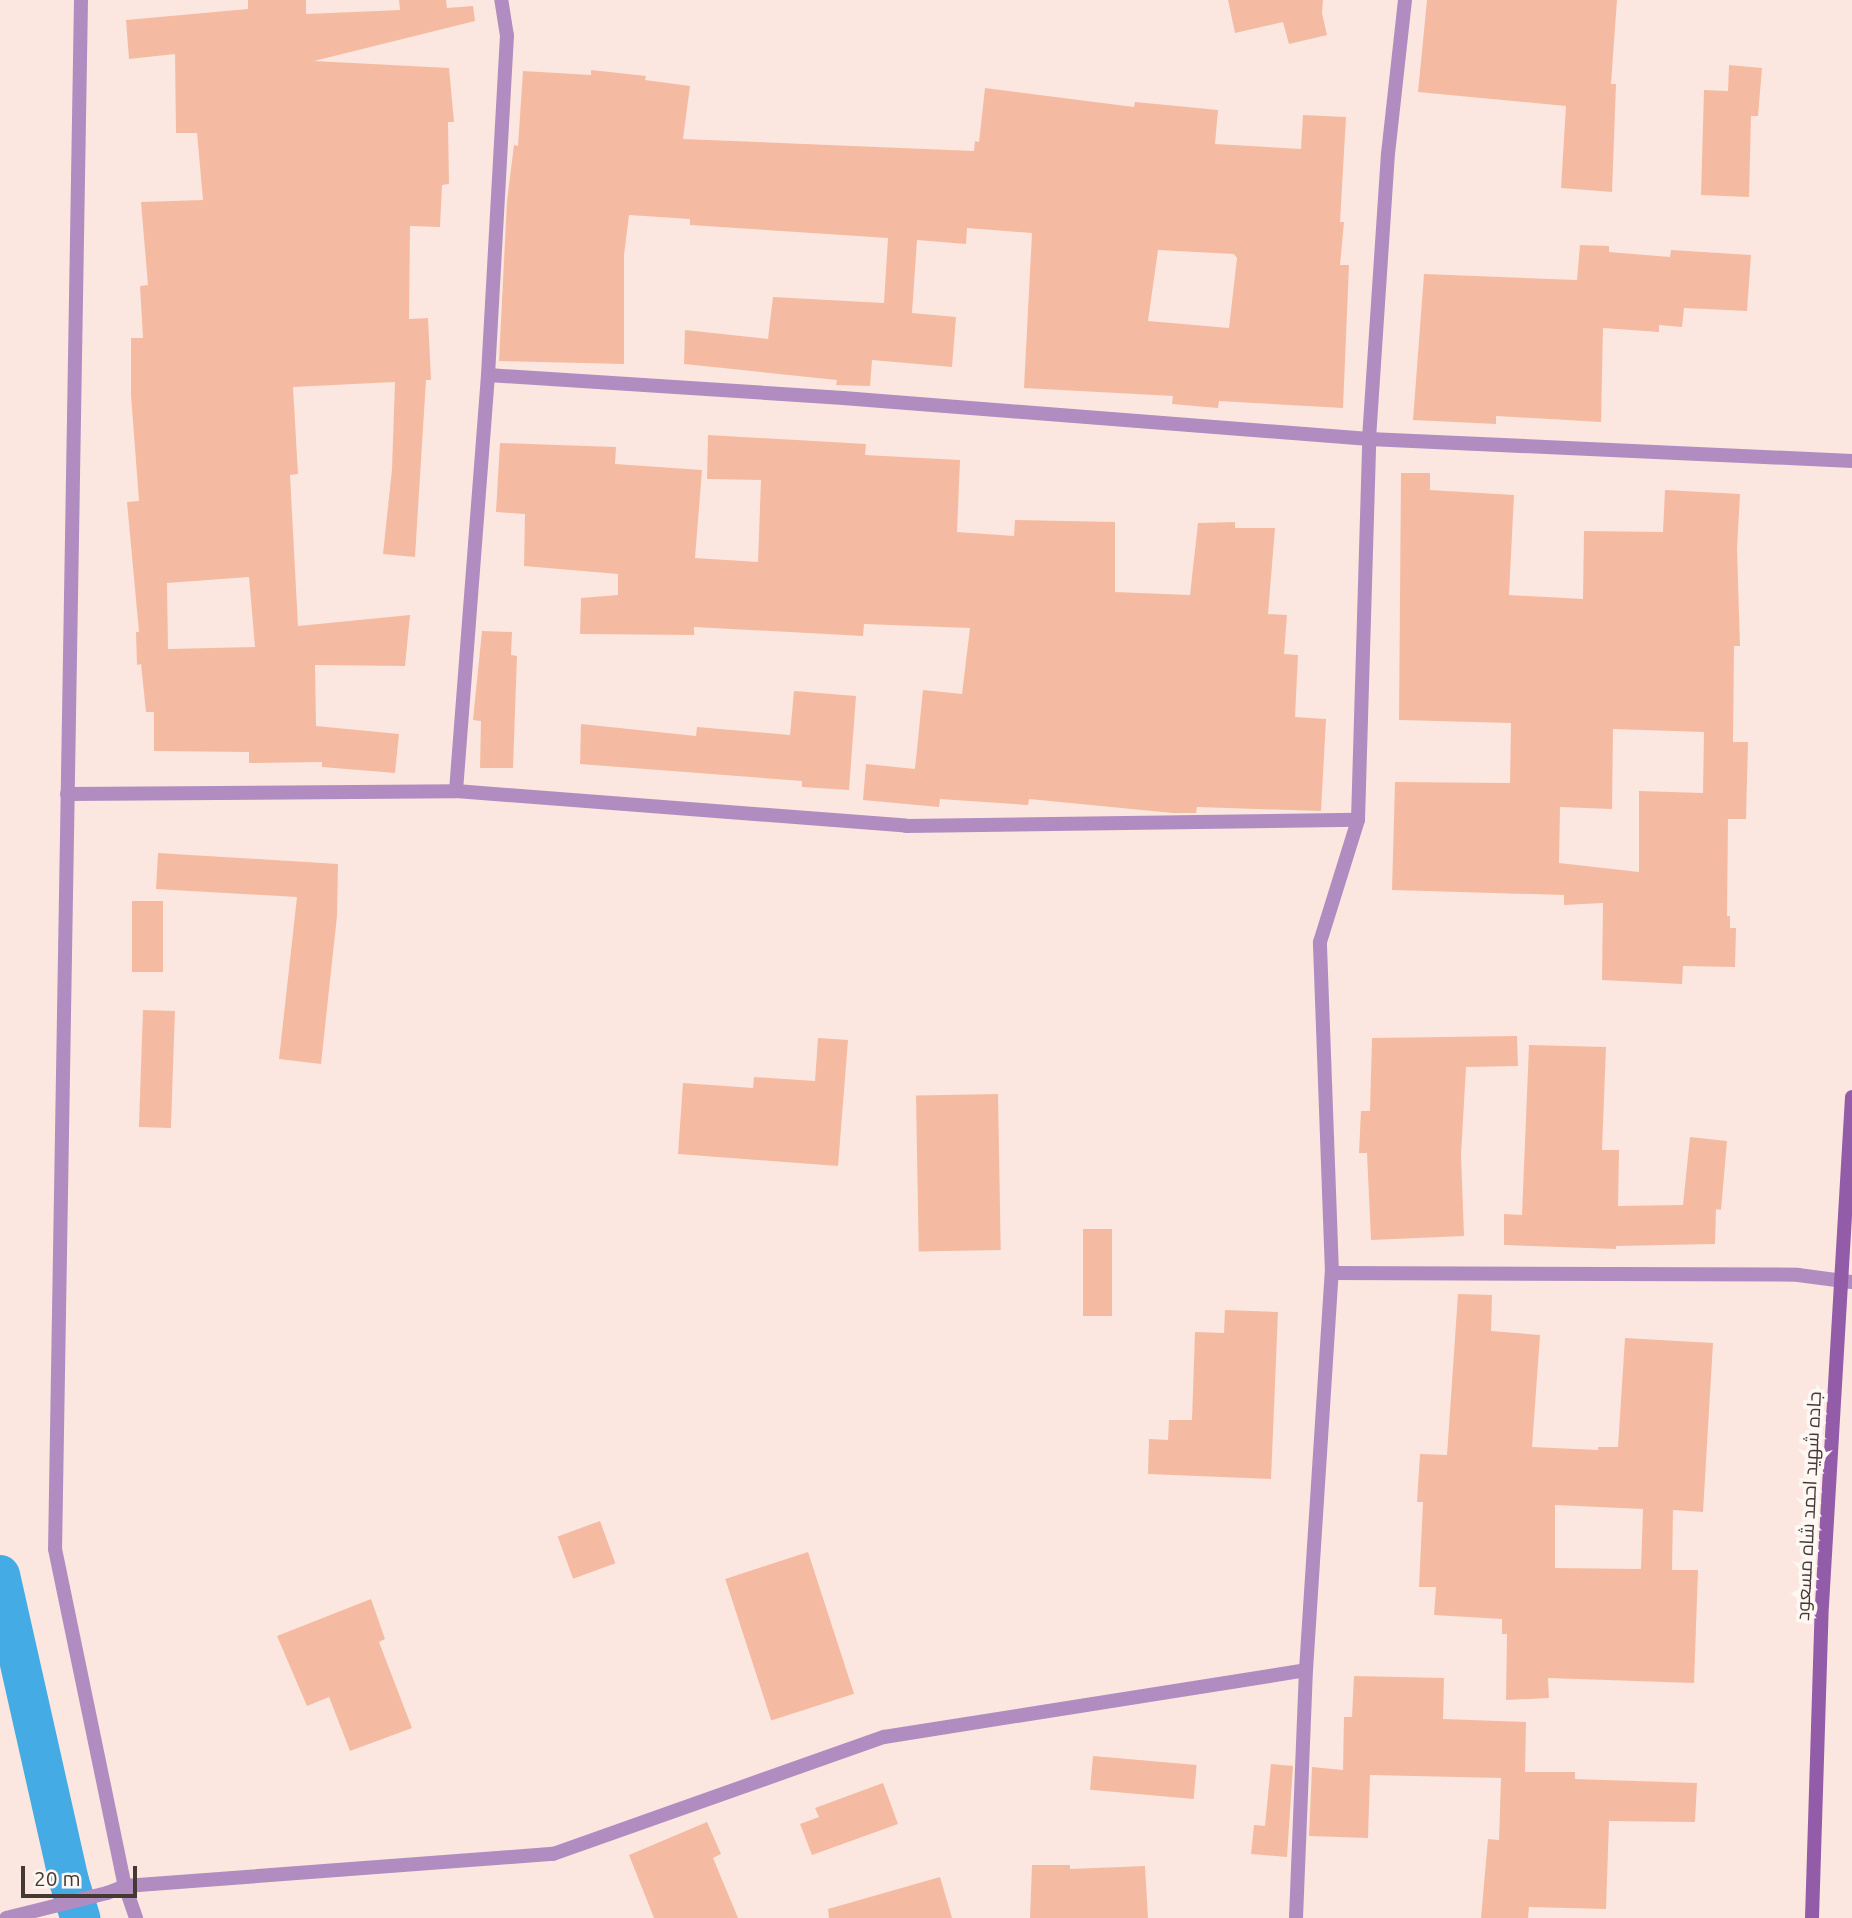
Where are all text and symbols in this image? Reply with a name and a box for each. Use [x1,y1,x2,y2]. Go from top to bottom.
street label: جاده شهيد احمد شاه مسعود [1792,1391,1826,1621]
scale bar [24,1852,140,1896]
text: 20 m [34,1866,81,1890]

